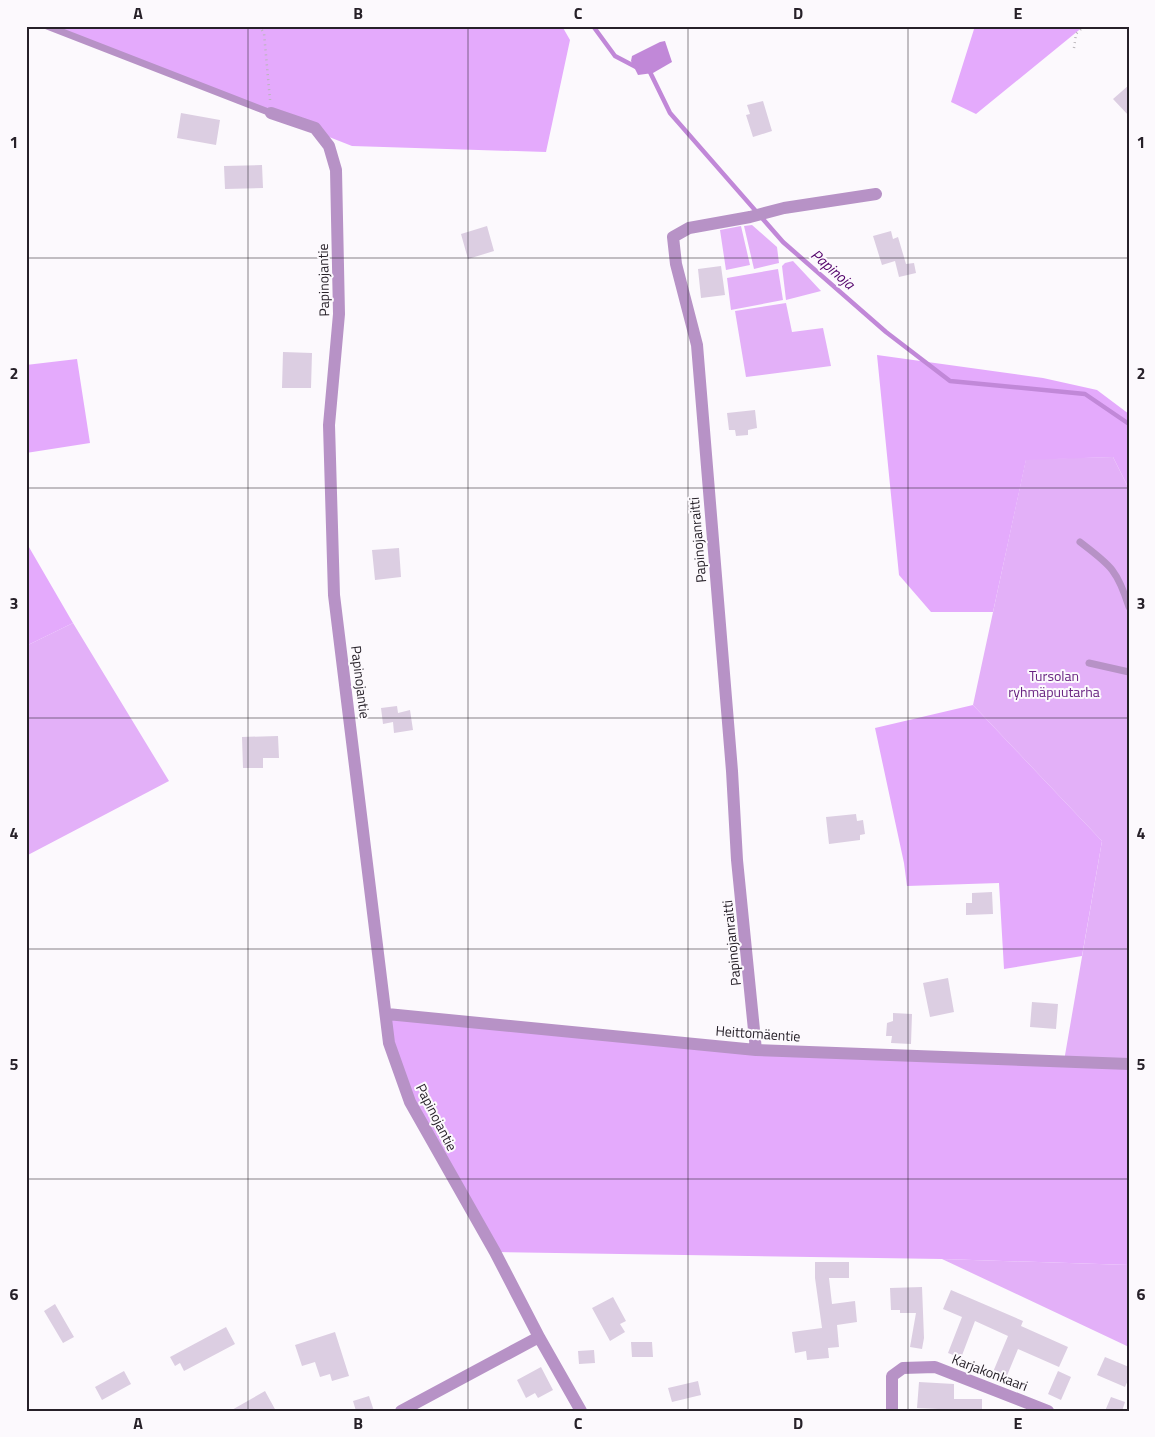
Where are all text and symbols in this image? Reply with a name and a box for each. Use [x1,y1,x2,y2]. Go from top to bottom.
text: A [133,1,143,25]
text: B [353,1,363,25]
text: C [574,1,583,25]
text: D [793,1,803,25]
text: E [1014,1,1023,25]
text: 1 [10,130,18,154]
text: 1 [1137,130,1145,154]
street label: Papinojantie [312,243,334,317]
water label: Papinoja [806,243,861,296]
text: 2 [10,361,18,385]
text: 2 [1137,361,1145,385]
street label: Papinojanraitti [683,496,711,584]
text: 3 [10,591,18,615]
text: 3 [1137,591,1145,615]
street label: Papinojantie [346,644,376,720]
park label: Tursolan ryhmäpuutarha [1008,665,1100,702]
text: 4 [10,821,19,845]
text: 4 [1137,821,1146,845]
street label: Papinojanraitti [716,899,746,987]
street label: Heittomäentie [715,1020,801,1046]
text: 5 [10,1052,19,1076]
text: 5 [1137,1052,1146,1076]
street label: Papinojantie [411,1080,463,1154]
text: 6 [10,1282,19,1306]
text: 6 [1137,1282,1146,1306]
street label: Karjakonkaari [949,1348,1031,1396]
text: A [133,1411,143,1435]
text: B [353,1411,363,1435]
text: C [574,1411,583,1435]
text: D [793,1411,803,1435]
text: E [1014,1411,1023,1435]

